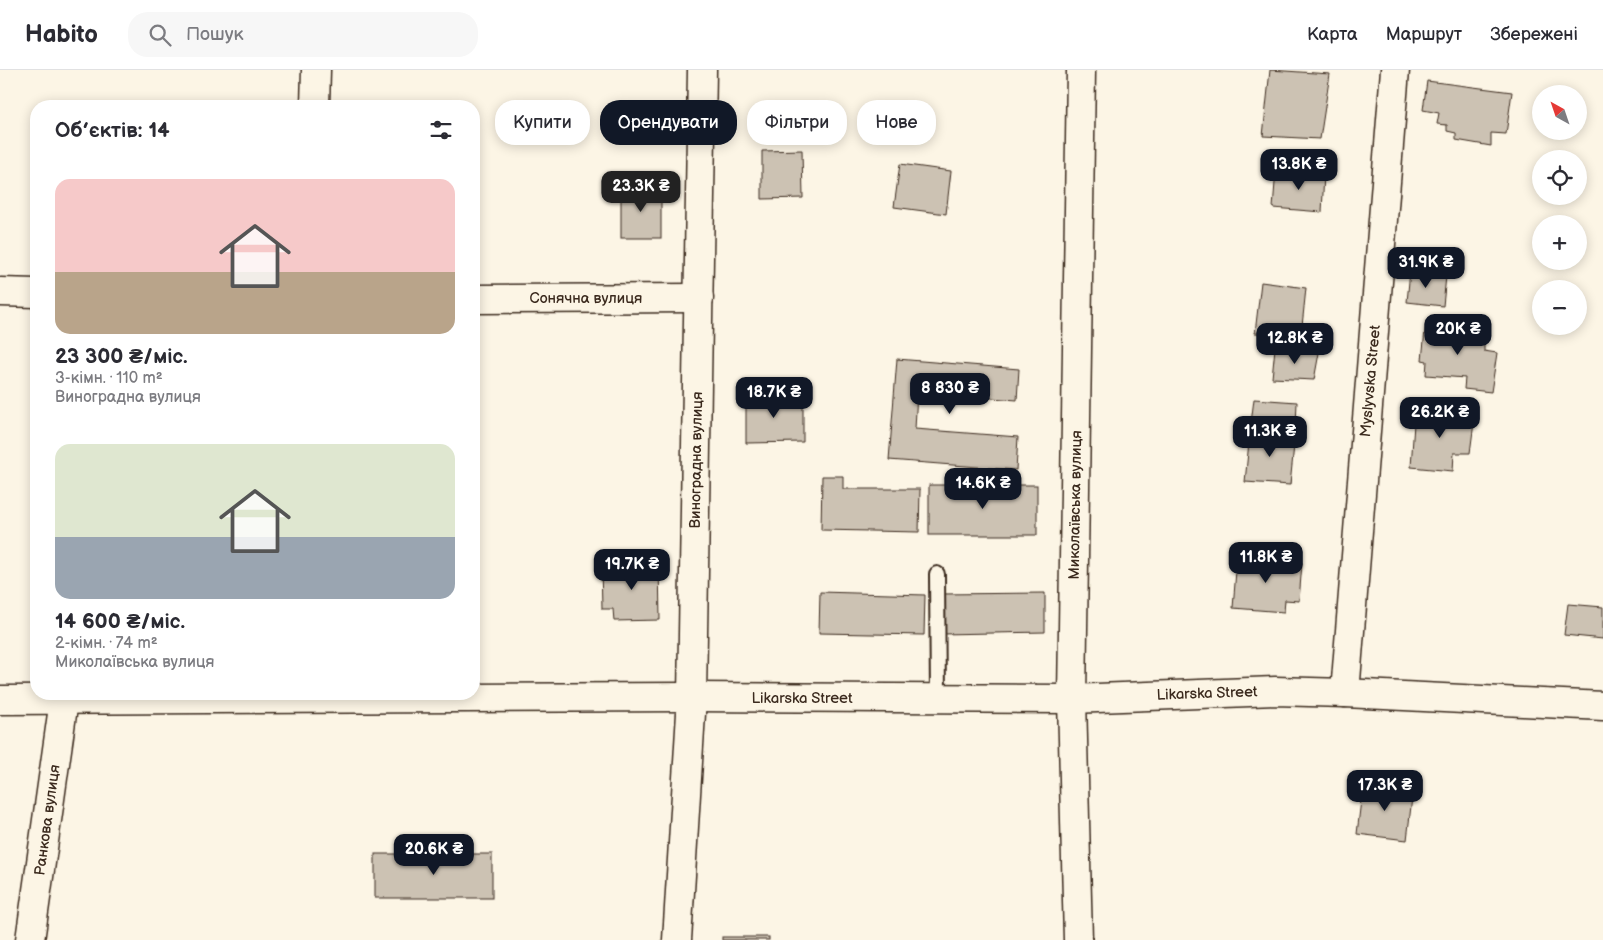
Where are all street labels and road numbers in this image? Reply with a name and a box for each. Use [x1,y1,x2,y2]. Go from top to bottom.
street label: Сонячна вулиця [530,289,642,308]
street label: Myslyvska Street [1356,324,1385,438]
street label: Виноградна вулиця [686,391,707,529]
street label: Миколаївська вулиця [1065,430,1086,580]
street label: Likarska Street [1156,682,1258,705]
street label: Likarska Street [751,689,853,708]
street label: Ранкова вулиця [30,763,65,877]

